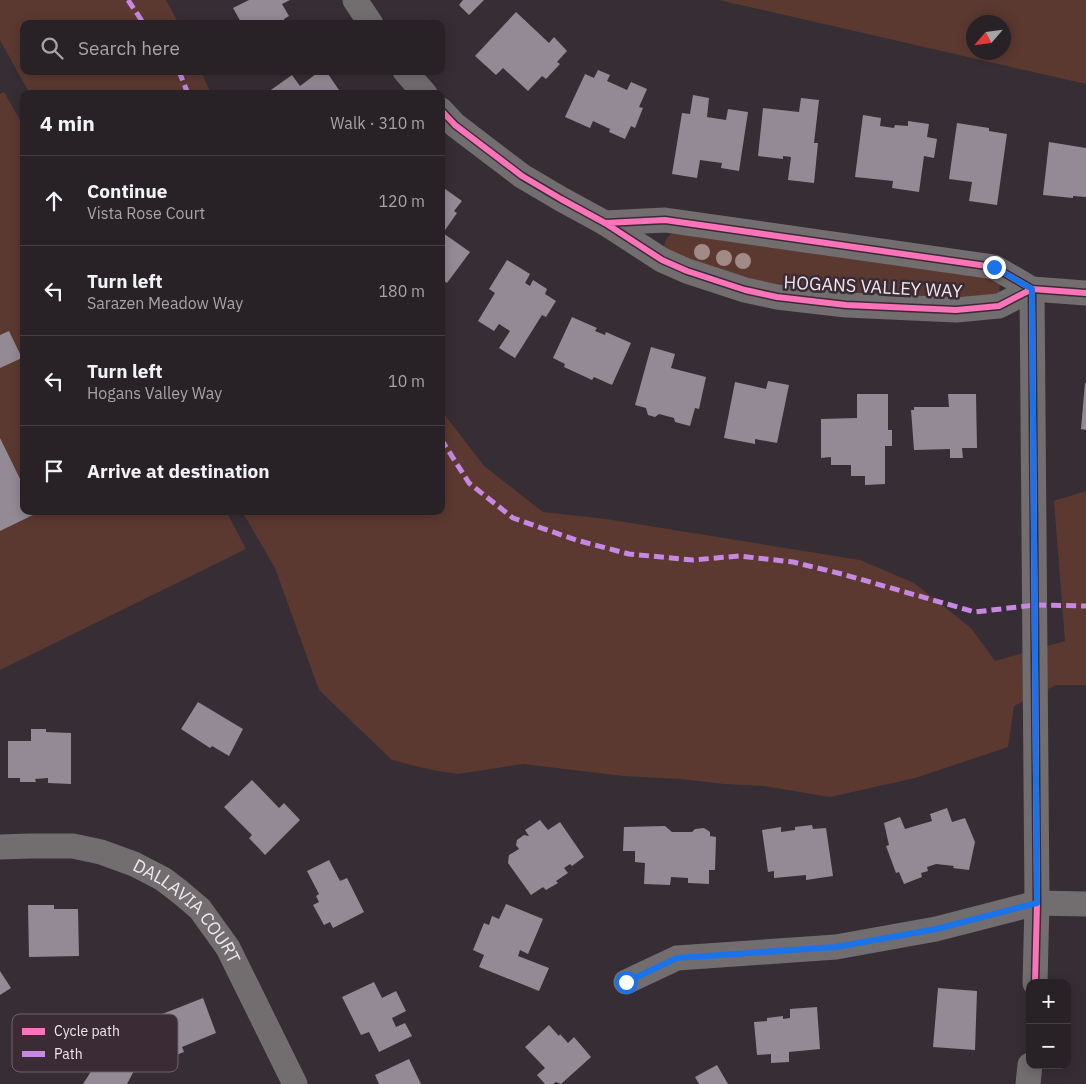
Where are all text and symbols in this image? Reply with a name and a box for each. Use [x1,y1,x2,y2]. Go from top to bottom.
north arrow [966,15,1011,60]
search box [20,20,445,75]
icon: search [38,34,66,62]
text: Search here [78,36,180,60]
text: 4 min [40,109,95,137]
text: Walk · 310 m [330,113,425,133]
text: Continue [87,179,167,203]
icon: ahead [40,187,68,215]
text: 120 m [378,191,425,211]
text: Vista Rose Court [87,203,205,223]
route end [983,256,1006,279]
text: Turn left [87,269,163,293]
street label: HOGANS VALLEY WAY [783,270,963,303]
icon: left [40,277,68,305]
text: 180 m [378,281,425,301]
text: Sarazen Meadow Way [87,293,243,313]
text: Turn left [87,359,163,383]
icon: left [40,367,68,395]
text: 10 m [388,371,425,391]
text: Hogans Valley Way [87,383,222,403]
icon: arrive [40,457,68,485]
text: Arrive at destination [87,459,270,483]
street label: DALLAVIA COURT [129,853,246,967]
route start [615,971,638,994]
map controls [1026,979,1071,1069]
button: + [1026,979,1071,1024]
legend [12,1014,178,1072]
text: Cycle path [54,1022,120,1040]
button: − [1026,1024,1071,1069]
text: Path [54,1045,83,1063]

